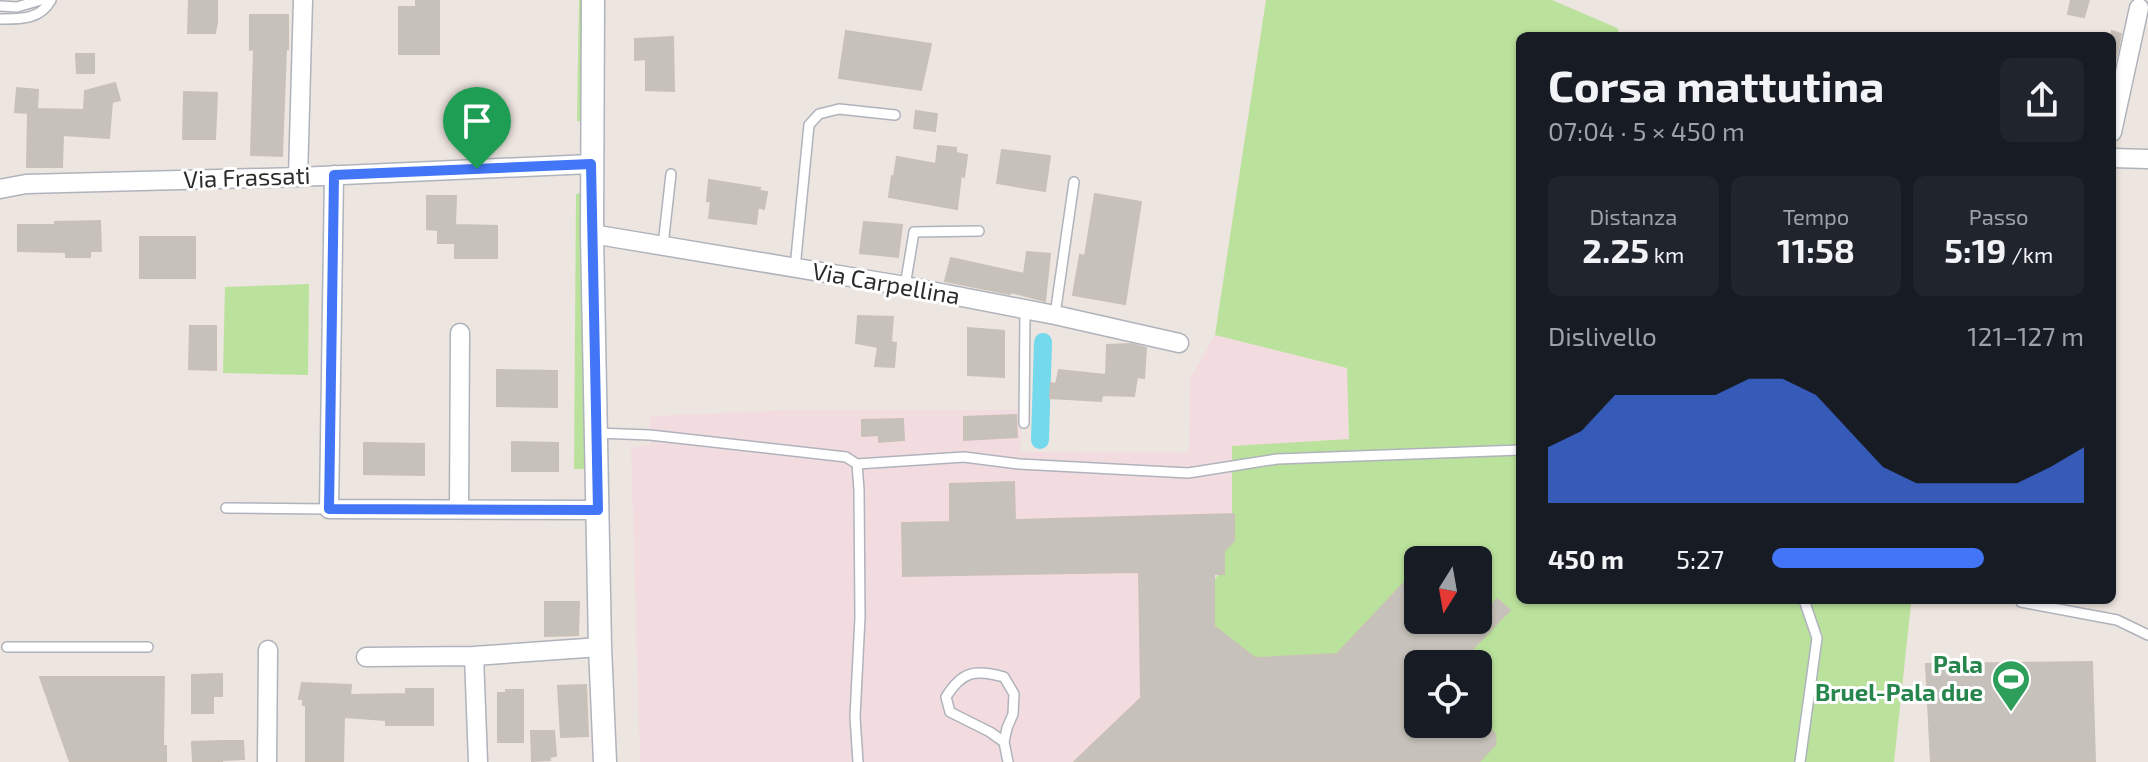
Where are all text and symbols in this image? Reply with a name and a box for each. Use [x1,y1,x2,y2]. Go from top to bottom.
text: Corsa mattutina [1548,58,1884,111]
button: share [2000,58,2084,142]
pin [443,87,511,169]
icon: arrive [455,99,499,143]
text: 07:04 · 5 × 450 m [1548,115,1745,146]
street label: Via Frassati [183,160,311,193]
text: Distanza [1589,203,1677,229]
text: Tempo [1783,203,1849,229]
text: Passo [1969,203,2029,229]
text: 2.25 [1582,229,1649,270]
text: 11:58 [1777,229,1855,270]
text: 5:19 [1944,229,2006,270]
text: km [1649,241,1684,267]
text: /km [2006,241,2053,267]
street label: Via Carpellina [810,255,963,310]
text: Dislivello [1548,320,1657,351]
text: 121–127 m [1967,320,2084,351]
text: 450 m [1548,543,1624,574]
text: 5:27 [1676,543,1724,574]
north arrow [1404,546,1492,634]
map controls [1404,546,1492,738]
place label: Pala Bruel-Pala due [1815,649,1983,706]
button: locate [1404,650,1492,738]
sports icon: Pala Bruel-Pala due [1990,658,2032,713]

